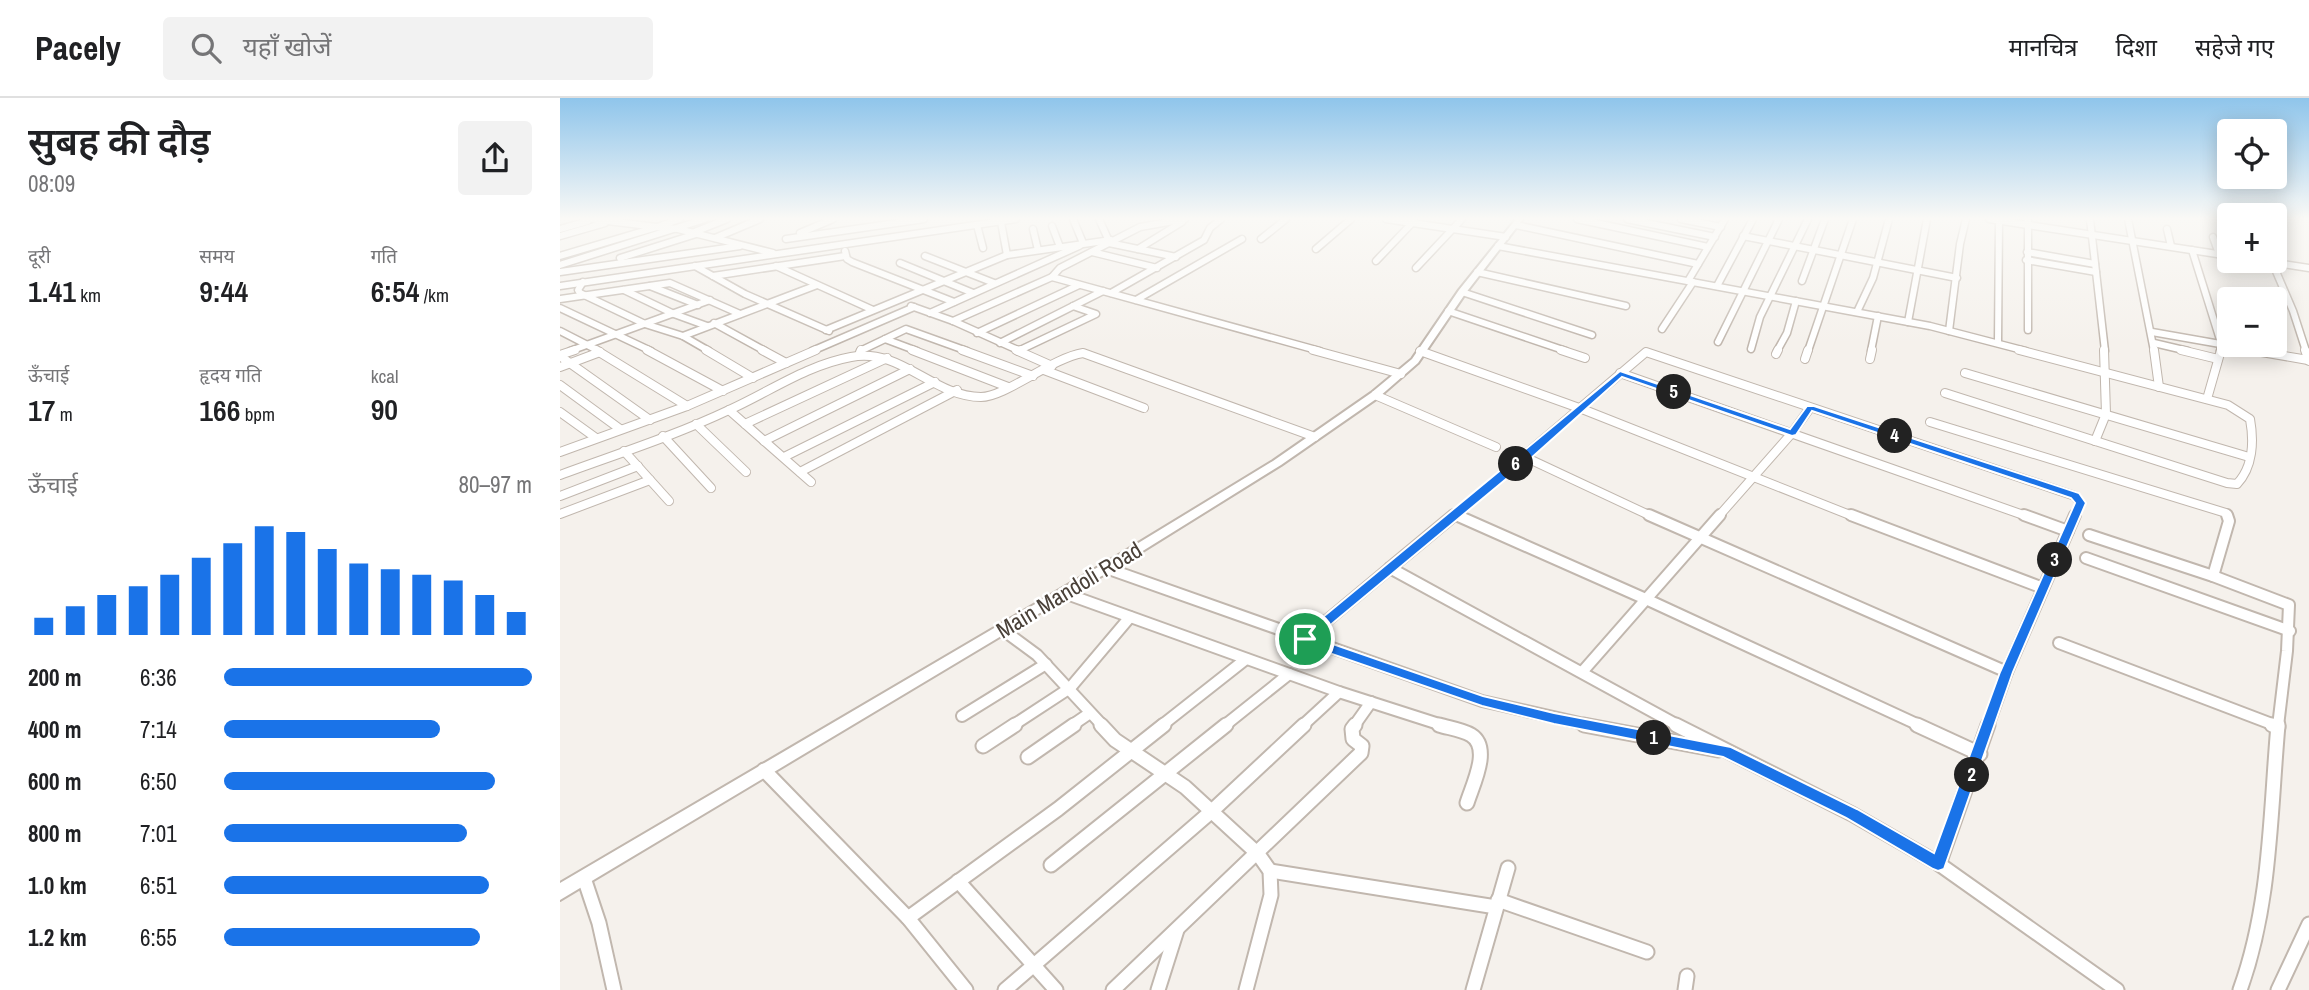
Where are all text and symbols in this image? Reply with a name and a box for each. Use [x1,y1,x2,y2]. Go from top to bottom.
search box [163,17,653,80]
text: Pacely [35,26,121,70]
icon: search [187,29,225,67]
text: यहाँ खोजें [243,29,332,64]
text: मानचित्र [2009,31,2077,63]
text: दिशा [2115,31,2157,63]
text: सहेजे गए [2195,31,2274,63]
text: सुबह की दौड़ [28,116,210,167]
map controls [2217,119,2287,357]
button: locate [2217,119,2287,189]
button: share [458,121,532,195]
text: 08:09 [28,168,75,199]
button: + [2217,203,2287,273]
text: दूरी [28,243,51,269]
text: समय [199,243,235,269]
text: गति [371,243,397,269]
text: 1.41 [28,271,76,311]
text: 9:44 [199,271,248,311]
text: 6:54 [371,271,419,311]
text: km [76,282,101,308]
text: /km [419,282,449,308]
button: − [2217,287,2287,357]
text: ऊँचाई [28,362,69,388]
text: हृदय गति [199,362,262,388]
text: kcal [371,363,398,389]
pin: 5 [1656,374,1692,410]
text: 5 [1669,378,1678,404]
text: 90 [371,389,398,429]
text: 17 [28,390,55,430]
text: 166 [199,390,240,430]
text: m [55,401,73,427]
text: bpm [240,401,275,427]
pin: 4 [1878,418,1912,454]
text: 4 [1890,422,1899,448]
pin: 6 [1499,446,1534,482]
text: 6 [1511,450,1520,476]
text: ऊँचाई [28,469,78,500]
text: 80–97 m [459,469,532,500]
street label: Main Mandoli Road [990,534,1147,645]
pin: 3 [2038,542,2072,578]
text: 3 [2050,546,2059,572]
pin [1275,609,1335,669]
icon: arrive [1286,620,1324,658]
text: 200 m [28,662,81,693]
text: 6:36 [140,662,177,693]
text: 400 m [28,714,81,745]
text: 7:14 [140,714,177,745]
pin: 1 [1636,720,1672,756]
text: 1 [1649,724,1658,750]
pin: 2 [1954,758,1990,792]
text: 2 [1967,761,1976,787]
text: 600 m [28,766,81,797]
text: 6:50 [140,766,177,797]
text: 800 m [28,818,81,849]
text: 7:01 [140,818,177,849]
text: 1.0 km [28,870,87,901]
text: 6:51 [140,870,177,901]
text: 1.2 km [28,922,87,953]
text: 6:55 [140,922,177,953]

